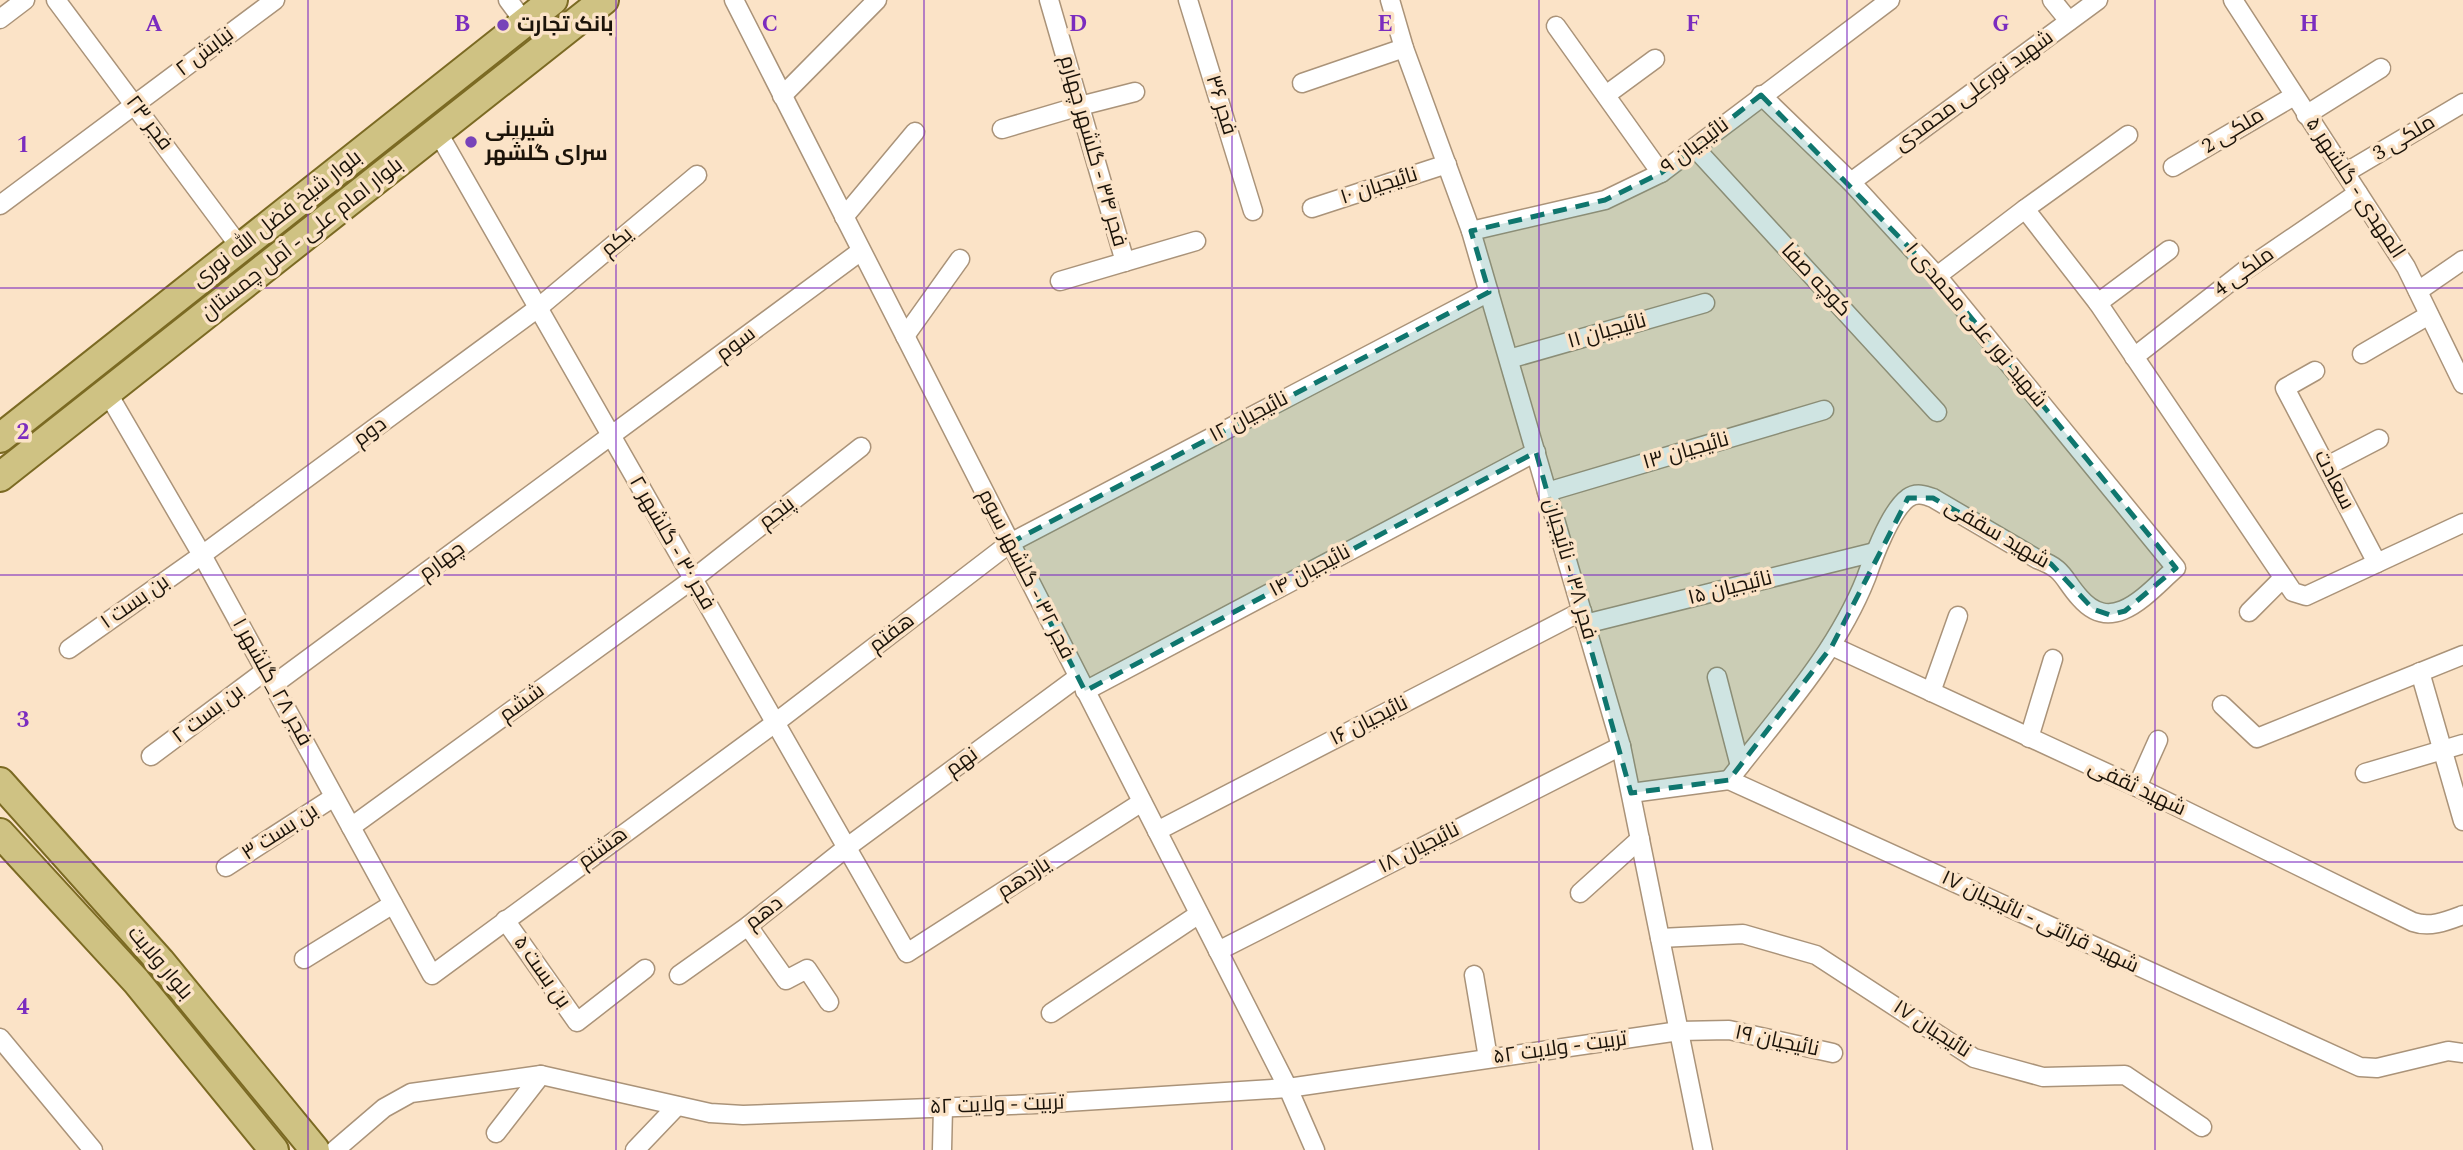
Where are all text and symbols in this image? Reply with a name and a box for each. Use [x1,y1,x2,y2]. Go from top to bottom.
text: A [145,7,163,42]
text: B [454,7,470,42]
text: C [762,7,778,42]
text: D [1069,7,1087,42]
text: E [1377,7,1393,42]
text: F [1686,7,1700,42]
text: G [1992,7,2010,42]
text: H [2299,7,2319,42]
place label: بانک تجارت [517,9,614,41]
marker: بانک تجارت [495,17,511,33]
street label: نیایش ۲ [169,19,241,85]
street label: شهید نورعلی محمدی [1888,22,2060,160]
street label: فجر ۳۴ - گلشهر چهارم [1050,51,1136,251]
street label: فجر ۳۶ [1197,71,1245,139]
street label: فجر ۲۳ [117,89,181,157]
street label: ملکی 2 [2196,100,2270,162]
street label: ملکی 3 [2367,107,2441,169]
street label: نائیجیان ۹ [1654,110,1736,182]
street label: المهدی - گلشهر ۵ [2297,111,2413,265]
place label: شیرینی سرای گلشهر [484,114,608,170]
text: 1 [17,128,29,163]
marker: شیرینی سرای گلشهر [463,134,479,150]
street label: بلوار شیخ فضل الله نوری [185,142,369,296]
street label: بلوار امام علی - آمل چمستان [194,150,410,328]
street label: نائیجیان ۱۰ [1336,158,1422,214]
street label: یکم [594,219,640,265]
street label: شهید نور علی محمدی ۱ [1897,235,2055,415]
street label: کوچه صفا [1773,236,1859,324]
street label: ملکی 4 [2207,239,2281,305]
street label: نائیجیان ۱۱ [1564,304,1650,358]
street label: سوم [709,318,763,370]
street label: نائیجیان ۱۲ [1204,383,1294,451]
street label: دوم [347,409,393,455]
text: 2 [17,415,30,450]
street label: نائیجیان ۱۳ [1639,423,1733,479]
street label: سعادت [2305,444,2363,516]
street label: فجر ۳۰ - گلشهر ۲ [621,470,723,616]
street label: فجر ۳۲ - گلشهر سوم [969,483,1083,665]
street label: پنجم [752,488,802,537]
street label: شهید سقفی [1938,491,2056,577]
street label: فجر ۳۸ - نائیجیان [1535,495,1605,643]
street label: چهارم [412,533,472,589]
street label: نائیجیان ۱۴ [1264,536,1356,606]
street label: نائیجیان ۱۵ [1684,562,1776,614]
street label: بن بست ۱ [94,566,176,638]
street label: هفتم [862,605,922,661]
street label: فجر ۲۸_گلشهر ۱ [224,612,320,752]
street label: بن بست ۲ [165,676,251,752]
street label: ششم [493,676,551,730]
street label: نائیجیان ۱۶ [1324,688,1414,754]
text: 3 [17,703,30,738]
street label: نهم [939,739,985,785]
street label: شهید ثقفی [2083,751,2191,825]
street label: بن بست ۳ [235,795,325,869]
street label: نائیجیان ۱۸ [1373,814,1465,882]
street label: هشتم [571,819,635,877]
street label: یازدهم [991,849,1057,907]
street label: شهید قرائتی - نائیجیان ۱۷ [1936,862,2144,982]
street label: دهم [738,888,790,938]
street label: بلوار ولایت [119,919,201,1007]
street label: بن بست ۵ [505,929,579,1015]
text: 4 [17,990,30,1025]
street label: نائیجیان ۱۷ [1887,992,1977,1066]
street label: نائیجیان ۱۹ [1732,1016,1822,1066]
street label: تربیت - ولایت ۵۲ [1491,1023,1629,1073]
street label: تربیت - ولایت ۵۲ [929,1087,1065,1123]

